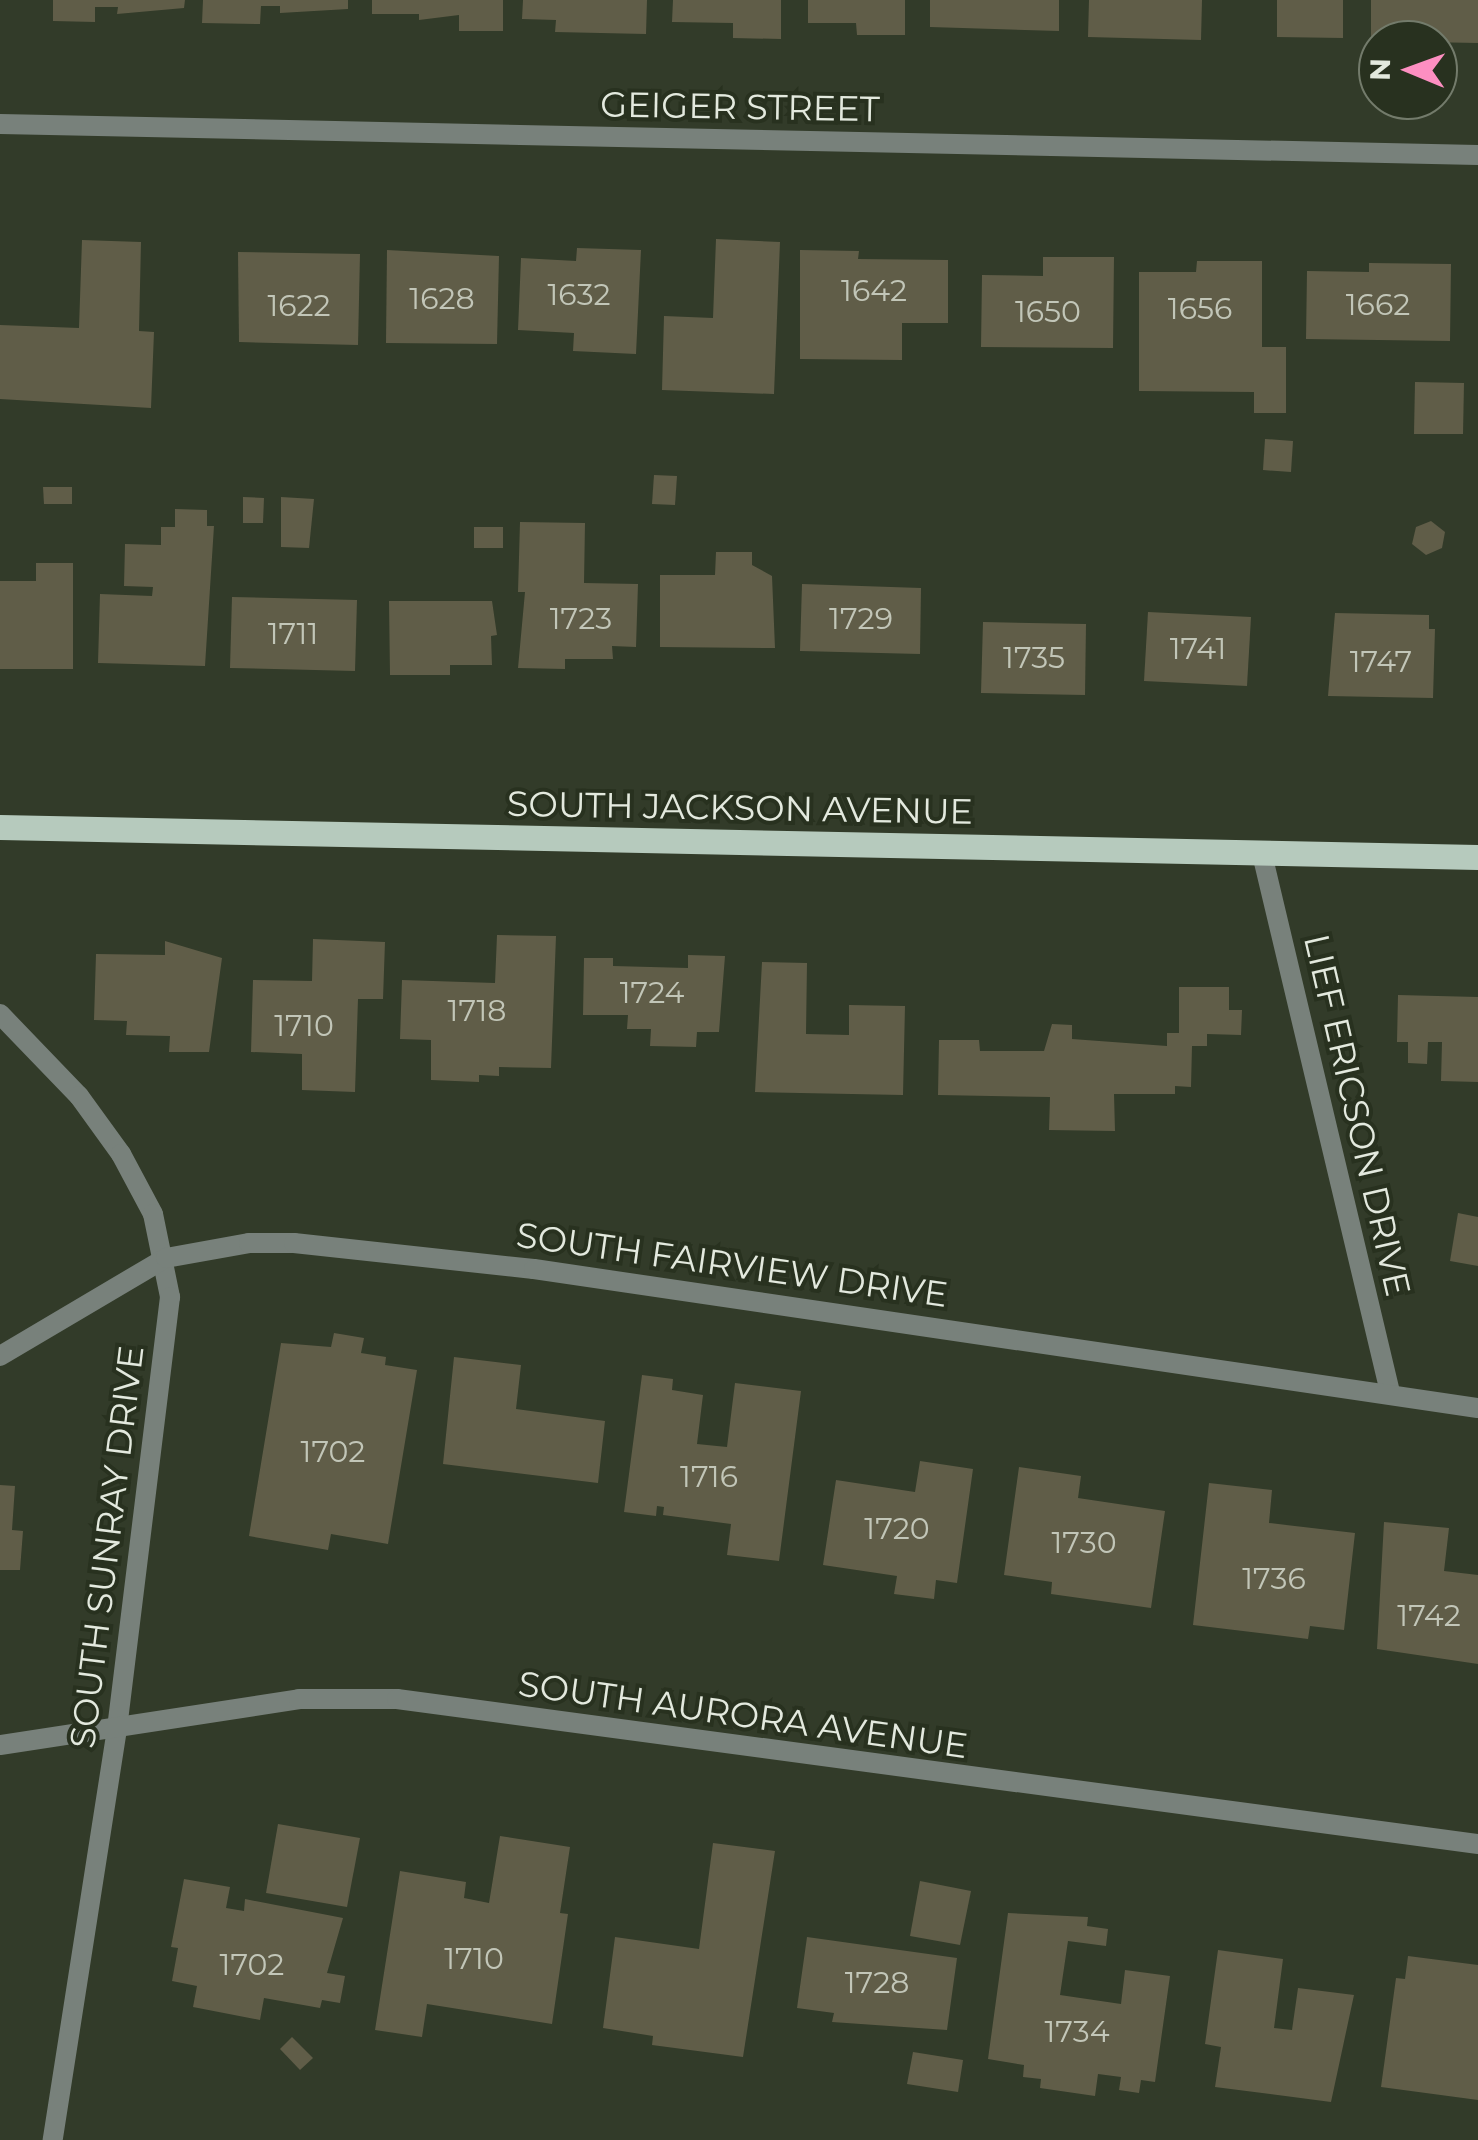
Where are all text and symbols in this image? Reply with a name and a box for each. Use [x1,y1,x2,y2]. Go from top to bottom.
north arrow [1358,20,1458,120]
text: N [1363,58,1397,81]
street label: GEIGER STREET [600,84,880,130]
house number: 1642 [841,273,907,309]
house number: 1632 [548,277,610,313]
house number: 1628 [409,281,475,317]
house number: 1662 [1346,287,1410,323]
house number: 1622 [267,288,331,324]
house number: 1656 [1168,291,1232,327]
house number: 1650 [1015,294,1081,330]
house number: 1723 [550,601,612,637]
house number: 1729 [829,601,893,637]
house number: 1711 [268,616,318,652]
house number: 1741 [1170,631,1226,667]
house number: 1735 [1003,640,1065,676]
house number: 1747 [1350,644,1412,680]
street label: SOUTH JACKSON AVENUE [507,783,973,833]
street label: LIEF ERICSON DRIVE [1295,930,1419,1300]
house number: 1724 [620,975,684,1011]
house number: 1718 [448,993,506,1029]
house number: 1710 [274,1008,334,1044]
street label: SOUTH FAIRVIEW DRIVE [514,1214,950,1316]
street label: SOUTH SUNRAY DRIVE [61,1343,153,1751]
house number: 1702 [301,1434,365,1470]
house number: 1716 [680,1459,738,1495]
house number: 1720 [864,1511,930,1547]
house number: 1730 [1051,1525,1117,1561]
house number: 1736 [1242,1561,1306,1597]
house number: 1742 [1397,1598,1461,1634]
street label: SOUTH AURORA AVENUE [516,1663,970,1767]
house number: 1710 [444,1941,504,1977]
house number: 1702 [220,1947,284,1983]
house number: 1728 [845,1965,909,2001]
house number: 1734 [1045,2014,1109,2050]

